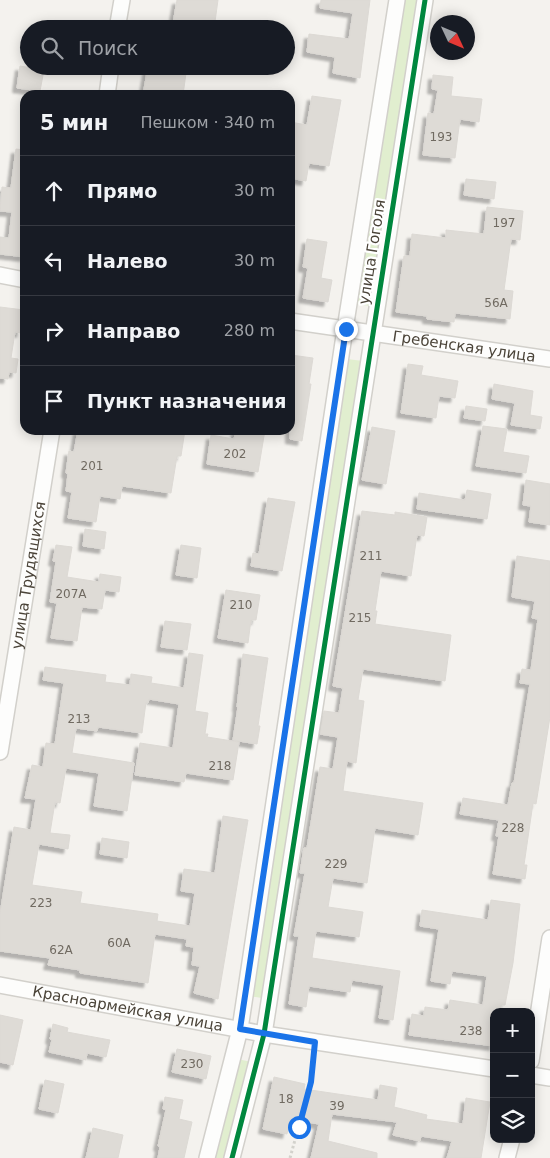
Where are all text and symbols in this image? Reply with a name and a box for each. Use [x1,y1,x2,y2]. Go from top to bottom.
north arrow [430,15,475,60]
search box [20,20,295,75]
icon: search [38,34,66,62]
text: Поиск [78,37,138,59]
text: 5 мин [40,111,108,135]
text: Пешком · 340 m [140,113,275,132]
house number: 193 [430,130,452,144]
icon: ahead [40,177,68,205]
text: Прямо [87,180,157,202]
text: 30 m [234,181,275,200]
street label: улица Гоголя [355,198,389,306]
house number: 197 [493,216,515,230]
icon: left [40,247,68,275]
text: Налево [87,250,168,272]
text: 30 m [234,251,275,270]
house number: 56А [484,296,509,310]
icon: right [40,317,68,345]
route end [335,318,358,341]
text: Направо [87,320,180,342]
text: 280 m [224,321,275,340]
street label: Гребенская улица [391,327,537,366]
icon: arrive [40,387,68,415]
text: Пункт назначения [87,390,286,412]
house number: 202 [224,447,246,461]
house number: 201 [81,459,103,473]
street label: улица Трудящихся [8,500,49,651]
house number: 211 [360,549,382,563]
house number: 207А [55,587,87,601]
house number: 210 [230,598,252,612]
house number: 215 [349,611,371,625]
house number: 213 [68,712,90,726]
house number: 218 [209,759,231,773]
house number: 228 [502,821,524,835]
house number: 229 [325,857,347,871]
house number: 223 [30,896,52,910]
house number: 60А [107,936,132,950]
house number: 62А [49,943,74,957]
street label: Красноармейская улица [31,982,225,1035]
map controls [490,1008,535,1143]
button: + [490,1008,535,1053]
house number: 238 [460,1024,482,1038]
button: − [490,1053,535,1098]
house number: 230 [181,1057,203,1071]
house number: 18 [278,1092,294,1106]
button: layers [490,1098,535,1143]
house number: 39 [329,1099,345,1113]
route start [288,1116,311,1139]

